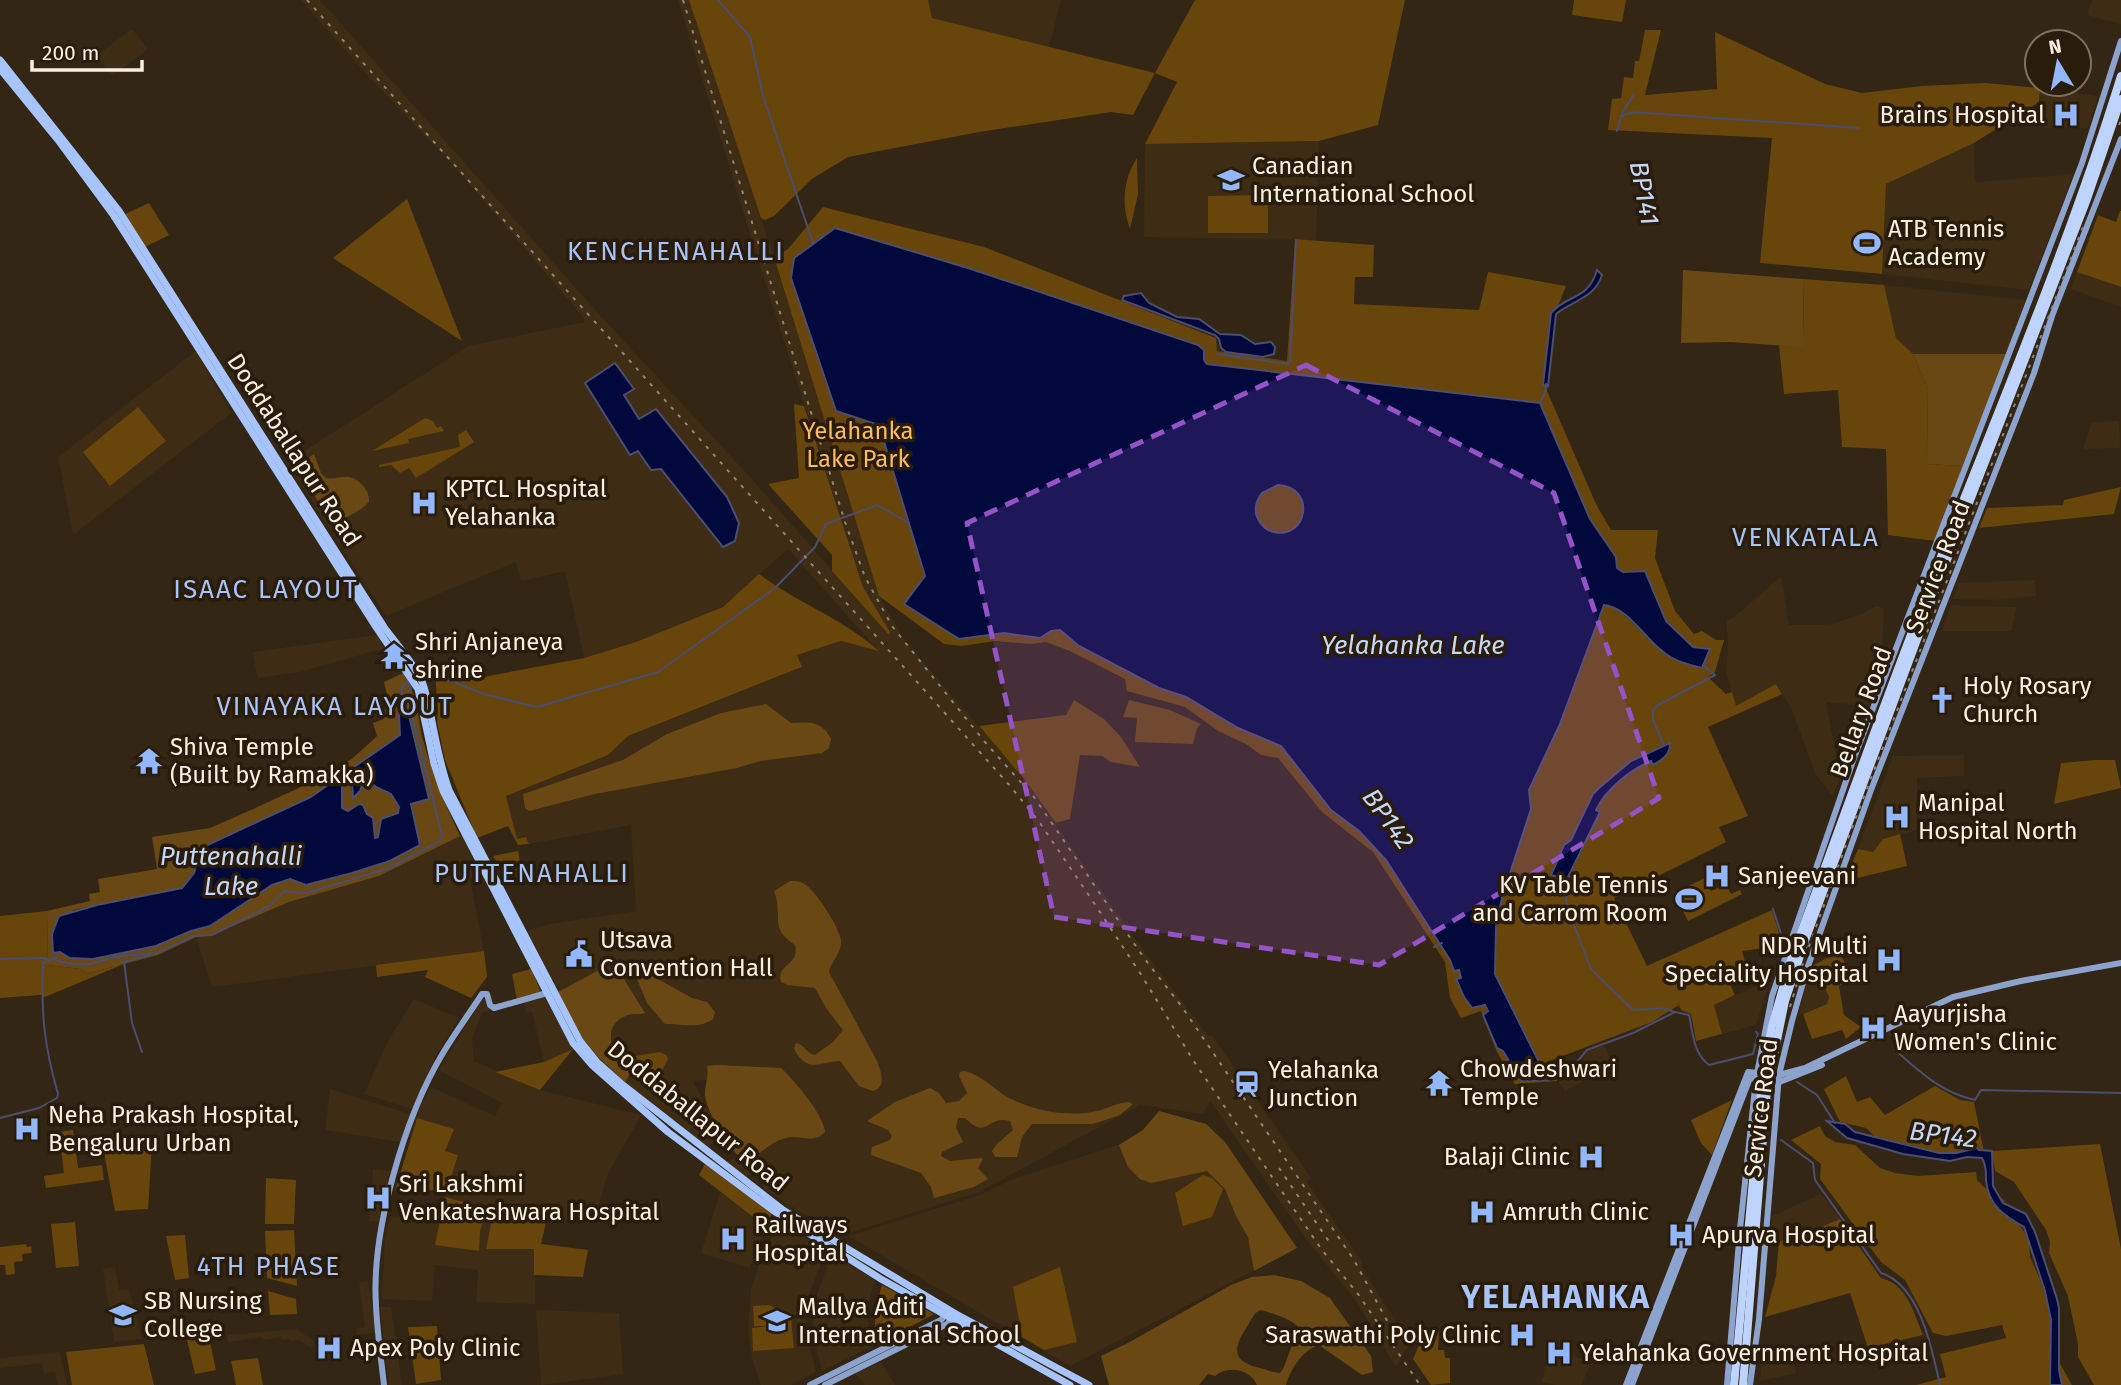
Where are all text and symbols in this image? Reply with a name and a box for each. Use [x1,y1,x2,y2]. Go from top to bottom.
scale bar [32,28,142,72]
north arrow [2023,28,2093,98]
text: N [2047,34,2063,59]
text: 200 m [42,40,99,66]
hospital icon: Brains Hospital [2051,100,2081,130]
place label: Brains Hospital [1880,101,2045,129]
place label: Canadian International School [1252,152,1474,208]
water label: BP141 [1623,158,1665,228]
school or university icon: Canadian International School [1216,165,1246,195]
place label: ATB Tennis Academy [1888,215,2004,271]
sports icon: ATB Tennis Academy [1852,228,1882,258]
district label: KENCHENAHALLI [567,236,785,267]
street label: Doddaballapur Road [221,348,367,552]
park label: Yelahanka Lake Park [803,417,914,473]
place label: KPTCL Hospital Yelahanka [445,475,607,531]
hospital icon: KPTCL Hospital Yelahanka [409,488,439,518]
street label: Service Road [1900,497,1976,637]
district label: VENKATALA [1732,522,1880,553]
district label: ISAAC LAYOUT [173,574,359,605]
place label: Shri Anjaneya shrine [415,628,564,684]
water label: Yelahanka Lake [1321,630,1505,661]
temple icon: Shri Anjaneya shrine [379,641,409,671]
street label: Bellary Road [1824,643,1898,781]
place label: Holy Rosary Church [1963,672,2092,728]
church icon: Holy Rosary Church [1927,685,1957,715]
district label: VINAYAKA LAYOUT [216,691,454,722]
place label: Shiva Temple (Built by Ramakka) [170,733,374,789]
temple icon: Shiva Temple (Built by Ramakka) [134,746,164,776]
water label: BP142 [1356,783,1420,856]
place label: Manipal Hospital North [1918,789,2078,845]
hospital icon: Manipal Hospital North [1882,802,1912,832]
water label: Puttenahalli Lake [160,841,302,902]
district label: PUTTENAHALLI [434,858,630,889]
hospital icon: Sanjeevani [1702,861,1732,891]
place label: Sanjeevani [1738,862,1856,890]
place label: KV Table Tennis and Carrom Room [1472,871,1668,927]
sports icon: KV Table Tennis and Carrom Room [1674,884,1704,914]
place label: Utsava Convention Hall [600,926,773,982]
place label: NDR Multi Speciality Hospital [1665,932,1868,988]
public building icon: Utsava Convention Hall [564,939,594,969]
hospital icon: NDR Multi Speciality Hospital [1874,945,1904,975]
place label: Aayurjisha Women's Clinic [1894,1000,2057,1056]
hospital icon: Aayurjisha Women's Clinic [1858,1013,1888,1043]
street label: Doddaballapur Road [602,1035,794,1197]
street label: Service Road [1739,1037,1783,1179]
place label: Chowdeshwari Temple [1460,1055,1617,1111]
place label: Yelahanka Junction [1268,1056,1379,1112]
temple icon: Chowdeshwari Temple [1424,1068,1454,1098]
station icon: Yelahanka Junction [1232,1069,1262,1099]
place label: Neha Prakash Hospital, Bengaluru Urban [48,1101,299,1157]
hospital icon: Neha Prakash Hospital, Bengaluru Urban [12,1114,42,1144]
water label: BP142 [1908,1116,1979,1155]
hospital icon: Balaji Clinic [1576,1142,1606,1172]
place label: Balaji Clinic [1444,1143,1570,1171]
place label: Sri Lakshmi Venkateshwara Hospital [399,1170,659,1226]
hospital icon: Sri Lakshmi Venkateshwara Hospital [363,1183,393,1213]
hospital icon: Amruth Clinic [1467,1197,1497,1227]
place label: Amruth Clinic [1503,1198,1649,1226]
place label: Railways Hospital [754,1211,848,1267]
hospital icon: Apurva Hospital [1666,1220,1696,1250]
place label: Apurva Hospital [1702,1221,1875,1249]
hospital icon: Railways Hospital [718,1224,748,1254]
district label: 4TH PHASE [197,1251,341,1282]
district label: YELAHANKA [1460,1278,1651,1316]
place label: SB Nursing College [144,1287,262,1343]
place label: Mallya Aditi International School [798,1293,1020,1349]
school or university icon: SB Nursing College [108,1300,138,1330]
school or university icon: Mallya Aditi International School [762,1306,792,1336]
hospital icon: Saraswathi Poly Clinic [1507,1320,1537,1350]
place label: Saraswathi Poly Clinic [1265,1321,1501,1349]
hospital icon: Apex Poly Clinic [314,1333,344,1363]
place label: Apex Poly Clinic [350,1334,520,1362]
hospital icon: Yelahanka Government Hospital [1544,1338,1574,1368]
place label: Yelahanka Government Hospital [1580,1339,1928,1367]

